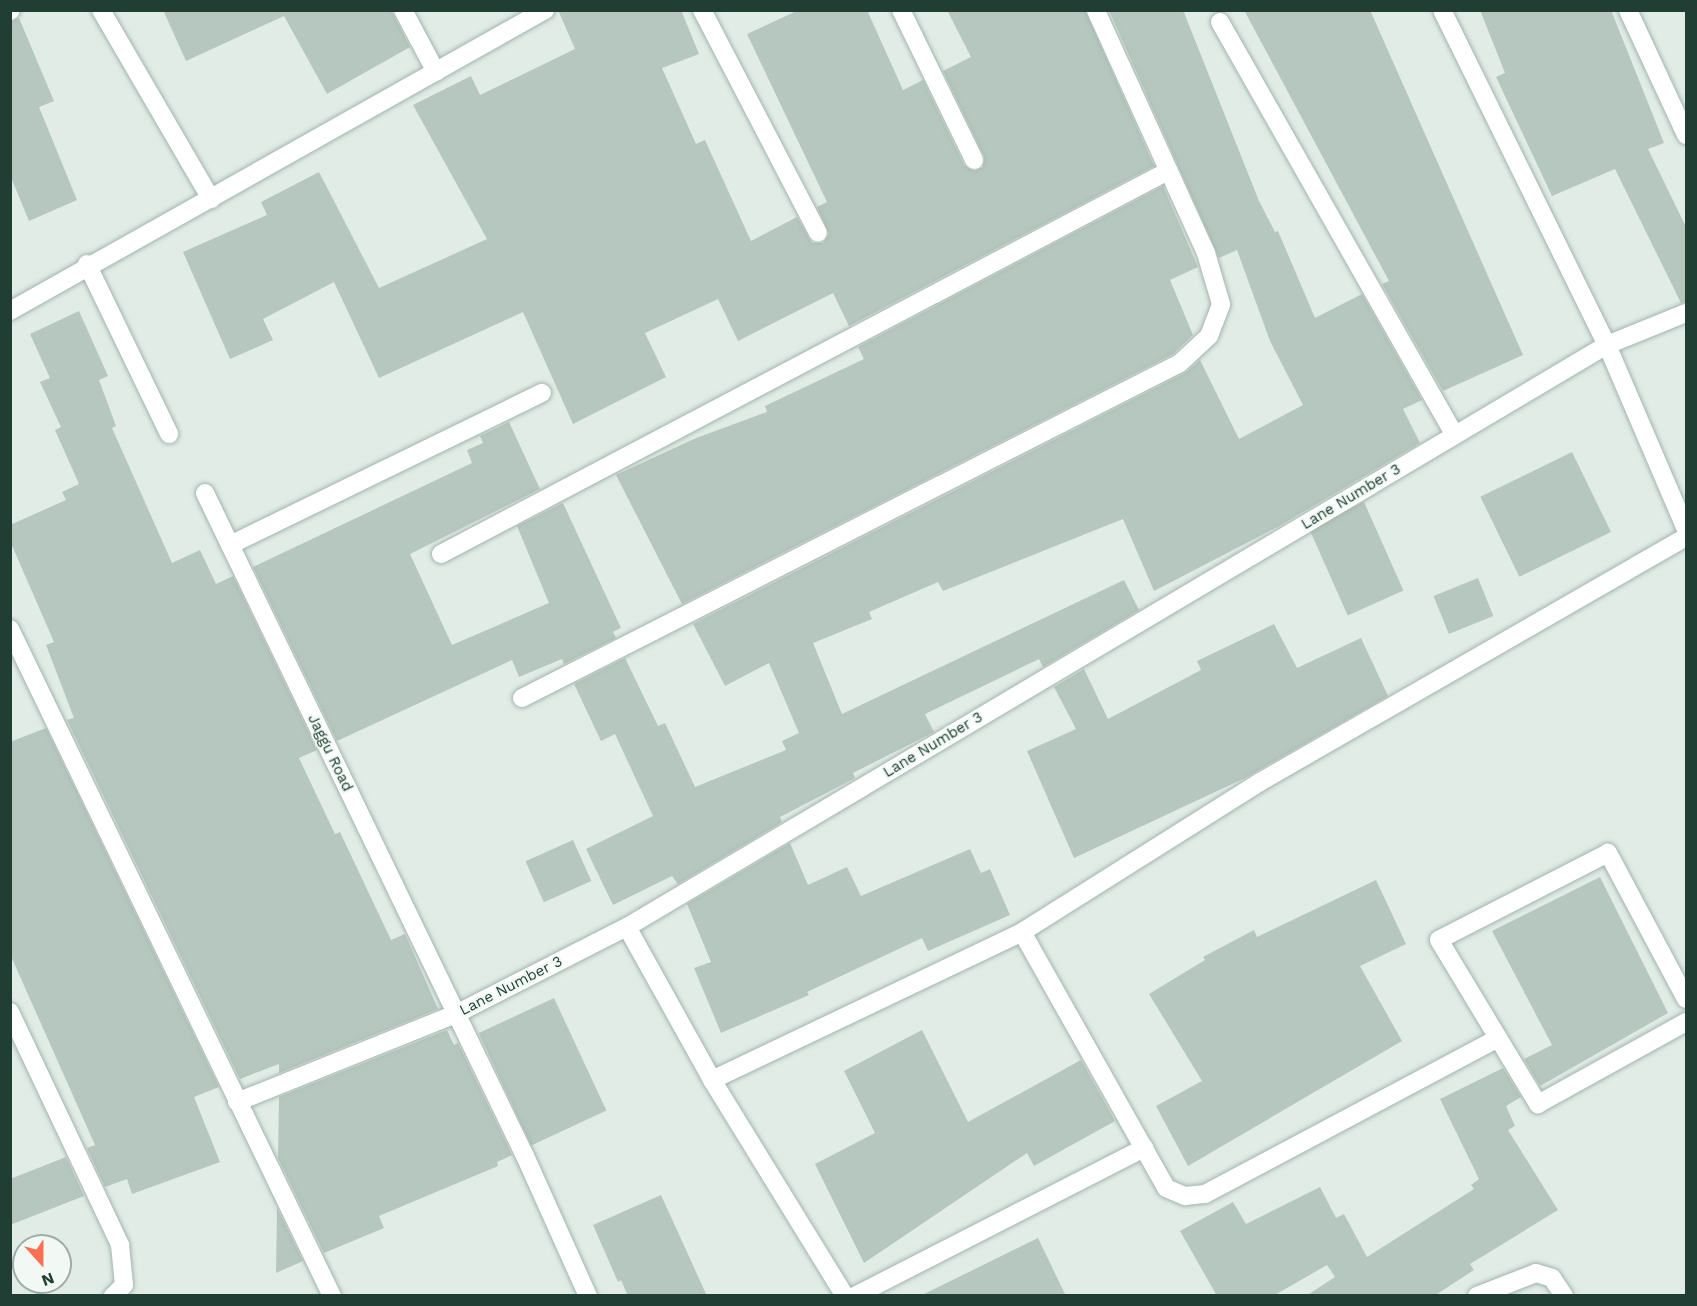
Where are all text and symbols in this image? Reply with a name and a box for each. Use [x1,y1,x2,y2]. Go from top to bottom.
street label: Lane Number 3 [1298,460,1404,534]
street label: Lane Number 3 [880,708,986,782]
street label: Jaggu Road [304,711,356,795]
street label: Lane Number 3 [457,952,565,1020]
north arrow [12,1234,72,1294]
text: N [39,1268,57,1290]

